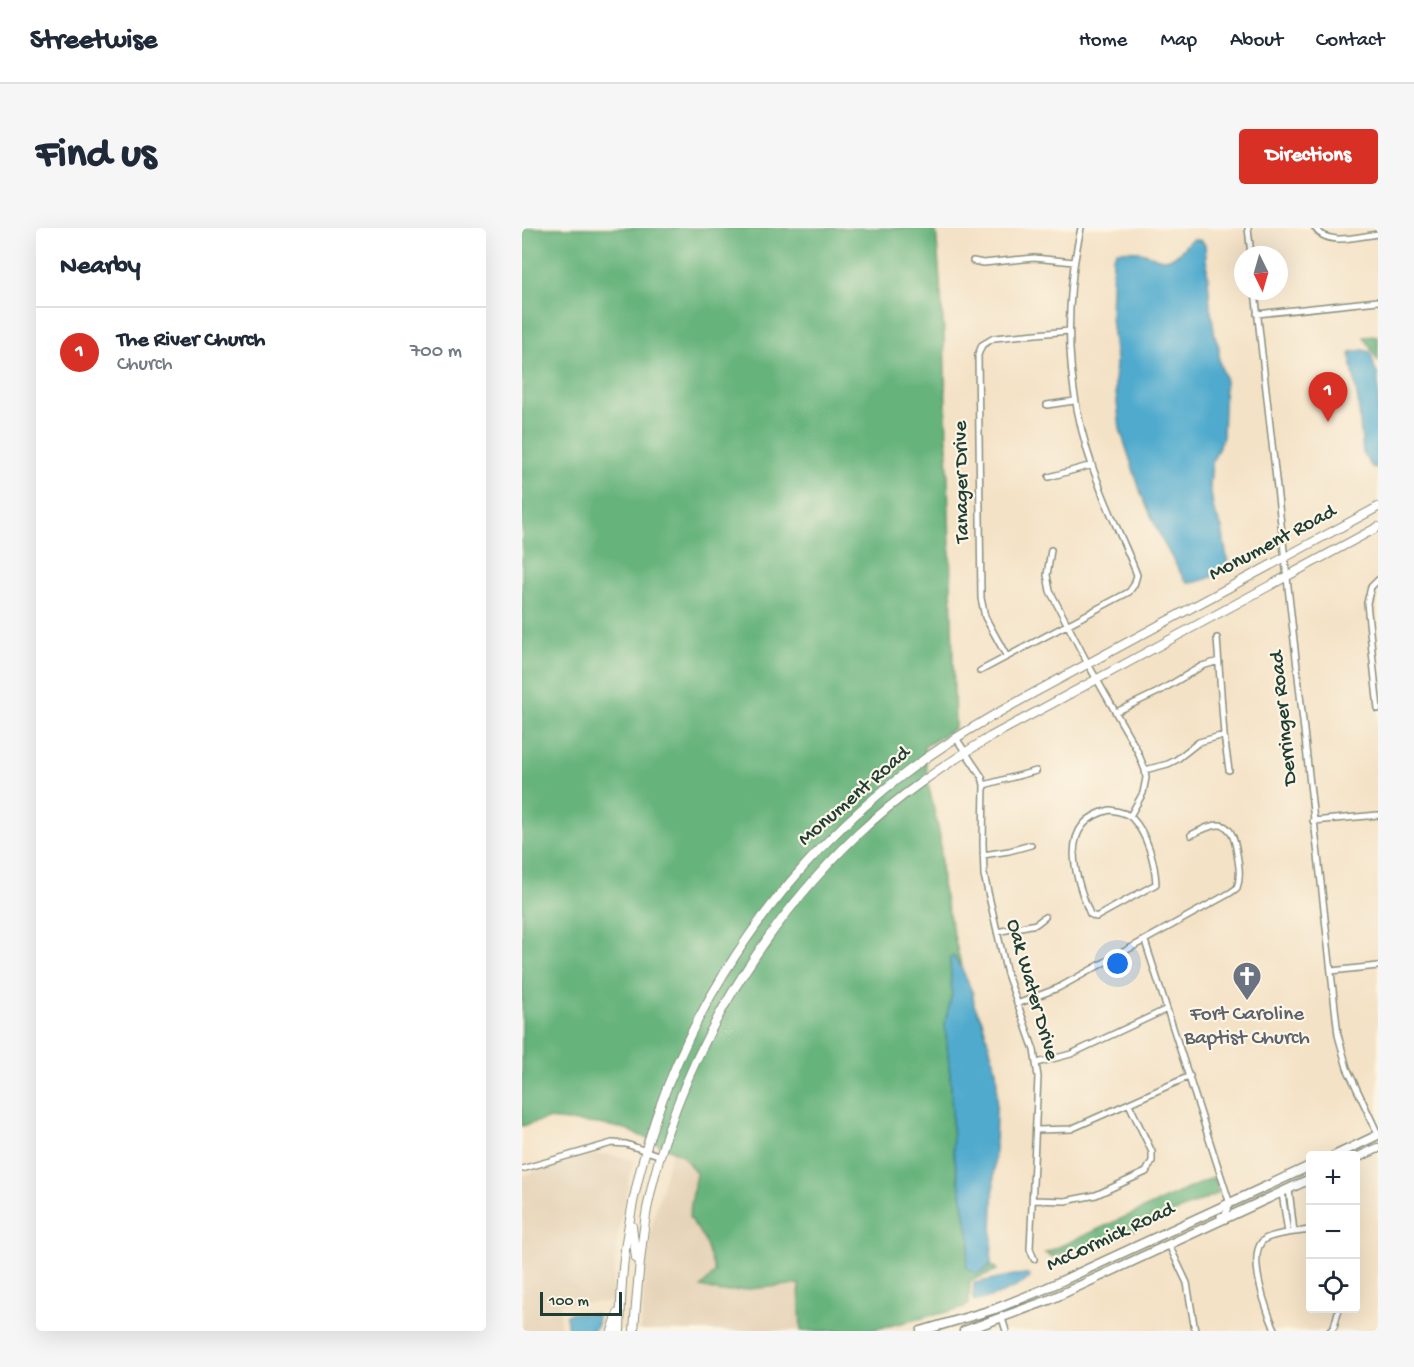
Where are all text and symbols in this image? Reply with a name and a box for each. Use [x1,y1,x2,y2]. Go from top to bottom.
text: Streetwise [30,25,157,58]
text: Home [1079,29,1127,54]
text: Map [1160,29,1197,54]
text: About [1230,29,1283,54]
text: Contact [1316,29,1384,54]
button: Directions [1239,129,1378,184]
text: Find us [36,132,156,181]
north arrow [1234,246,1288,300]
text: Nearby [60,252,141,283]
text: The River Church [117,328,265,354]
text: 1 [75,341,84,364]
text: 700 m [410,341,462,364]
text: Church [117,354,173,377]
pin: 1 [1308,372,1348,422]
street label: Tanager Drive [949,419,977,544]
street label: Monument Road [1205,499,1342,588]
street label: Derringer Road [1265,648,1305,788]
street label: Monument Road [794,740,917,853]
street label: Oak Water Drive [999,917,1063,1065]
your location [1103,949,1132,978]
church icon: Fort Caroline Baptist Church [1231,960,1263,1002]
place label: Fort Caroline Baptist Church [1183,1003,1310,1052]
map controls [1306,1151,1360,1313]
button: + [1306,1151,1360,1205]
street label: McCormick Road [1043,1197,1180,1279]
button: − [1306,1205,1360,1259]
button: locate [1306,1259,1360,1313]
scale bar [540,1289,622,1316]
text: 100 m [549,1293,589,1312]

